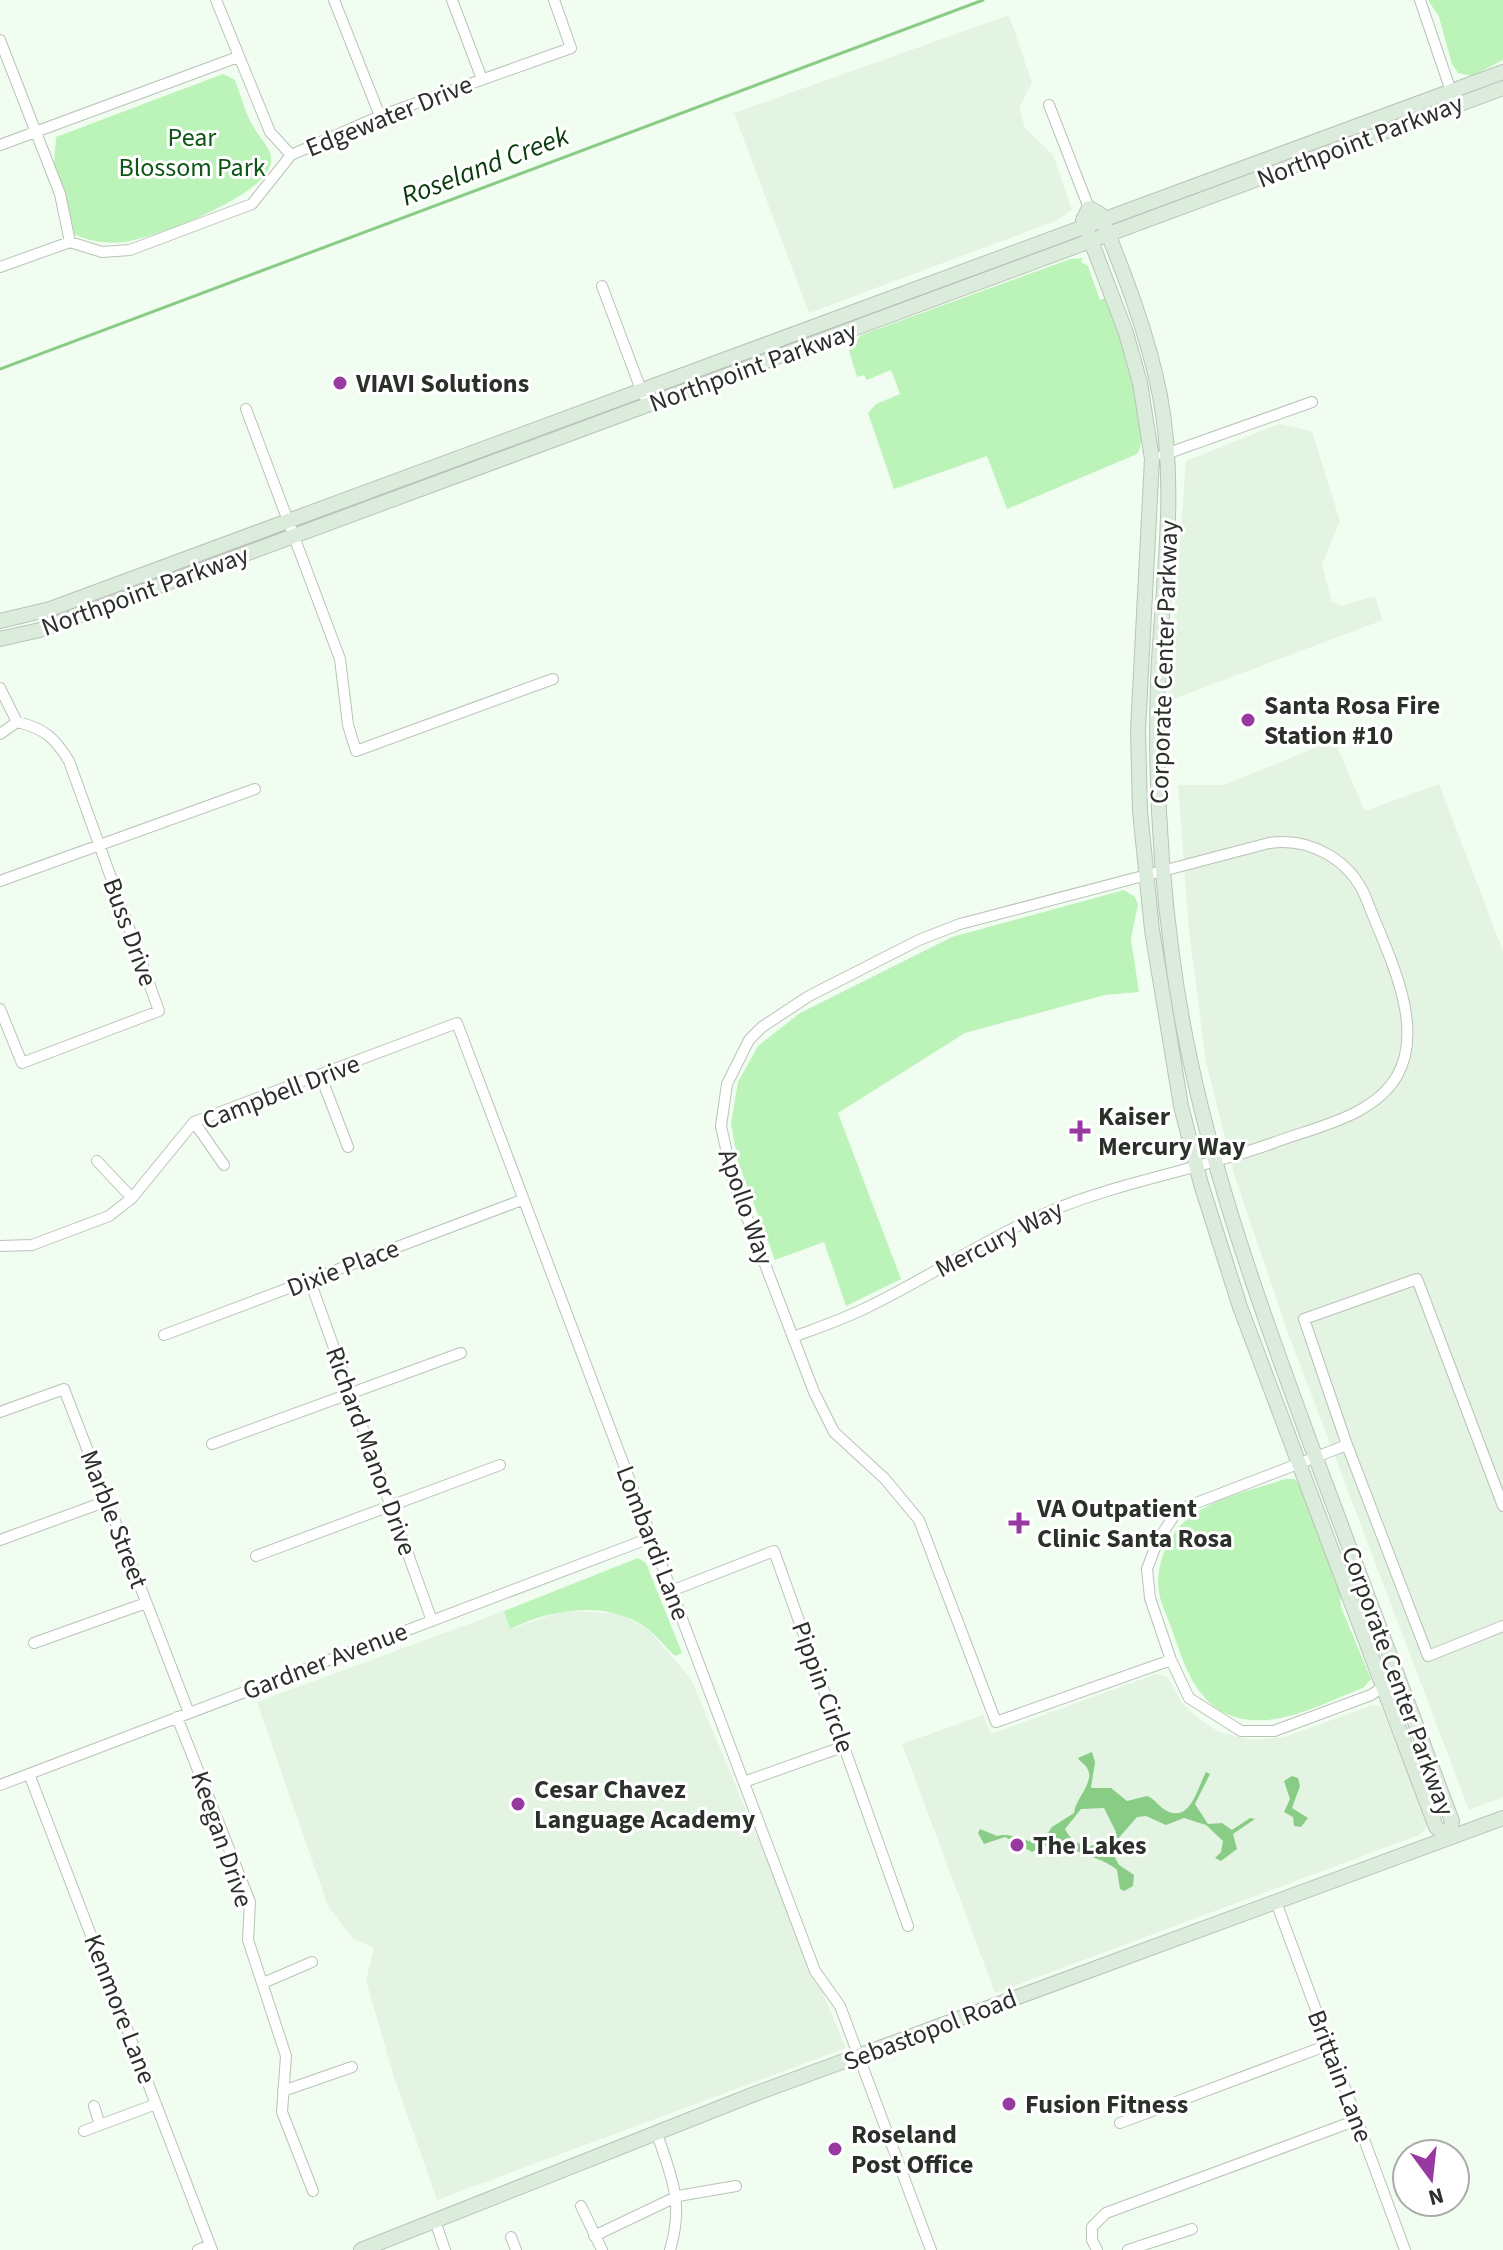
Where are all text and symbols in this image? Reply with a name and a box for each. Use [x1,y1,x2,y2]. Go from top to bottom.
street label: Edgewater Drive [300,66,478,166]
street label: Northpoint Parkway [1251,85,1469,197]
water label: Roseland Creek [395,115,575,216]
park label: Pear Blossom Park [118,119,266,186]
street label: Northpoint Parkway [644,312,862,422]
place label: VIAVI Solutions [355,365,529,402]
marker: VIAVI Solutions [331,374,349,392]
street label: Corporate Center Parkway [1141,519,1187,805]
street label: Northpoint Parkway [36,536,254,646]
place label: Santa Rosa Fire Station #10 [1264,687,1440,754]
marker: Santa Rosa Fire Station #10 [1239,711,1257,729]
street label: Buss Drive [93,873,167,991]
street label: Campbell Drive [197,1045,365,1139]
place label: Kaiser Mercury Way [1098,1098,1246,1165]
marker: Kaiser Mercury Way [1069,1120,1091,1142]
street label: Apollo Way [709,1144,783,1270]
street label: Mercury Way [929,1191,1069,1287]
street label: Dixie Place [282,1230,404,1306]
street label: Richard Manor Drive [316,1341,426,1561]
street label: Marble Street [71,1445,157,1594]
street label: Lombardi Lane [607,1460,699,1626]
place label: VA Outpatient Clinic Santa Rosa [1036,1490,1233,1557]
marker: VA Outpatient Clinic Santa Rosa [1008,1512,1030,1534]
street label: Corporate Center Parkway [1332,1541,1464,1821]
street label: Gardner Avenue [237,1613,413,1709]
street label: Pippin Circle [782,1616,864,1758]
street label: Keegan Drive [181,1766,263,1912]
place label: Cesar Chavez Language Academy [534,1771,756,1838]
marker: Cesar Chavez Language Academy [509,1795,527,1813]
place label: The Lakes [1033,1827,1147,1864]
marker: The Lakes [1008,1836,1026,1854]
street label: Kenmore Lane [75,1929,165,2089]
street label: Sebastopol Road [838,1980,1022,2080]
street label: Brittain Lane [1298,2004,1382,2148]
place label: Fusion Fitness [1025,2086,1188,2123]
marker: Fusion Fitness [1000,2095,1018,2113]
place label: Roseland Post Office [851,2116,973,2183]
north arrow [1391,2138,1471,2218]
marker: Roseland Post Office [826,2140,844,2158]
text: N [1425,2179,1447,2214]

